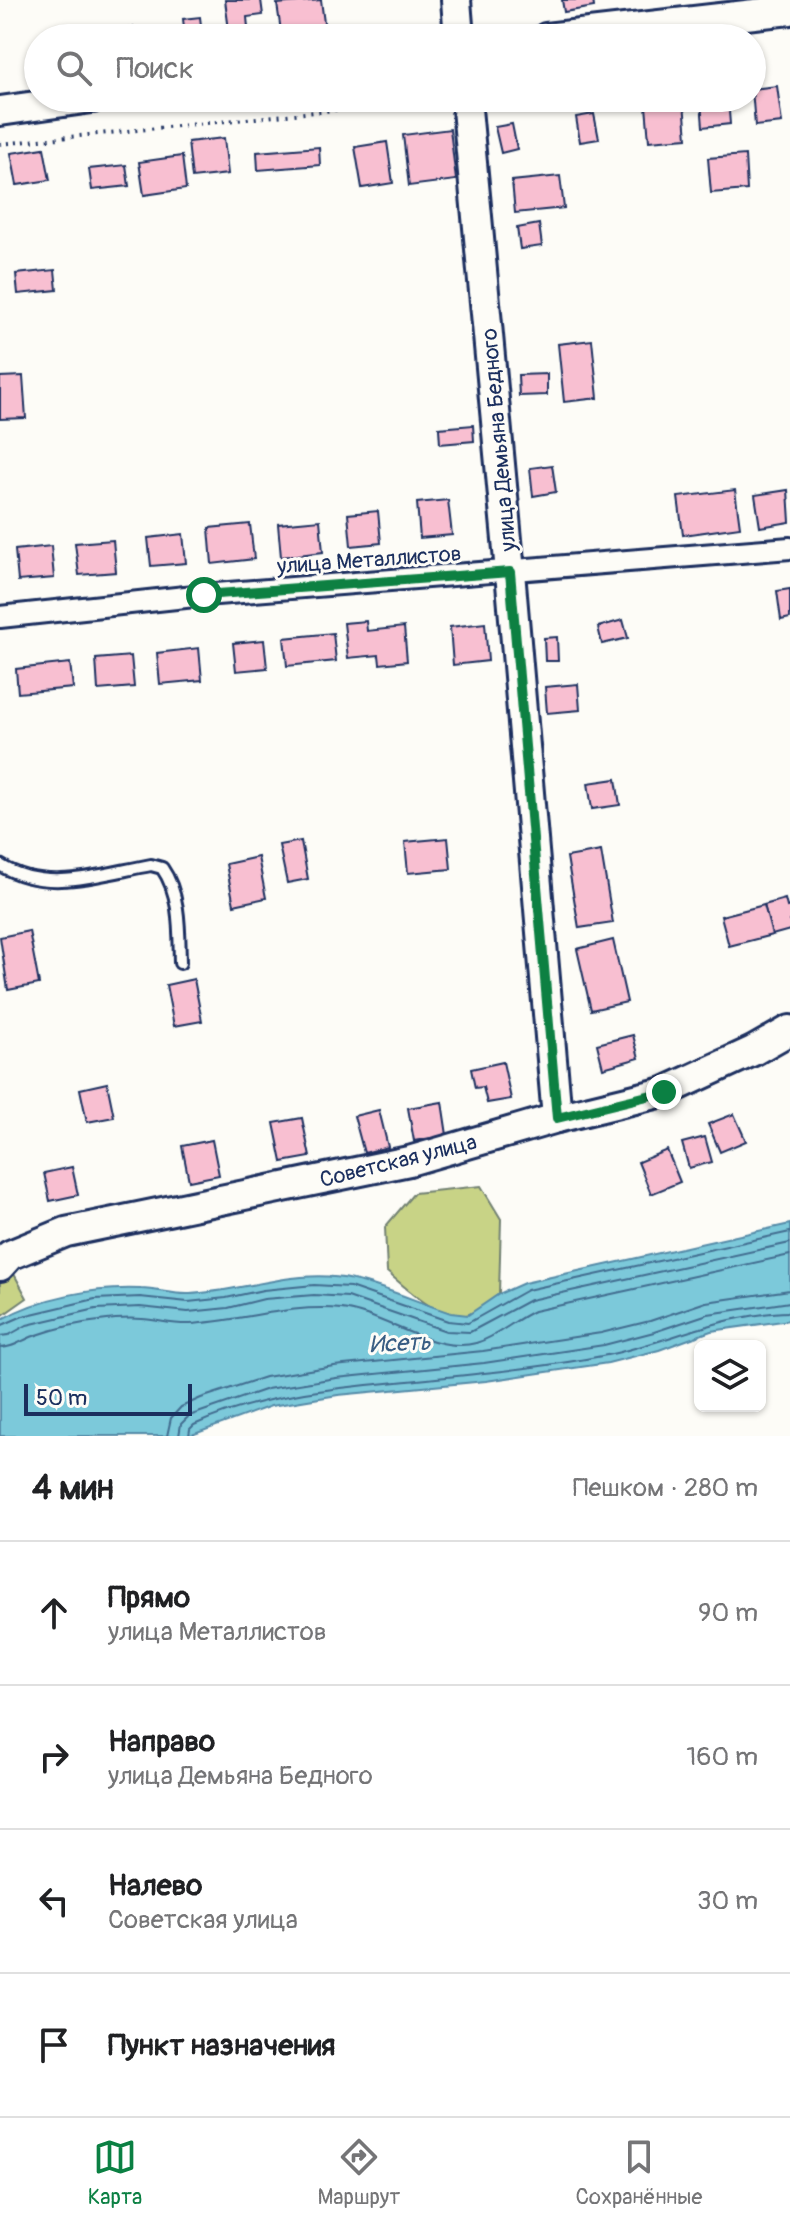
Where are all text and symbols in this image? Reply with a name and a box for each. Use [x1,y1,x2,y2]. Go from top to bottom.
search box [24,24,766,112]
icon: search [52,46,96,90]
text: Поиск [116,50,194,87]
street label: улица Демьяна Бедного [475,327,523,554]
street label: улица Металлистов [275,540,462,580]
route start [186,577,222,613]
route end [646,1074,682,1110]
street label: Советская улица [317,1128,480,1194]
water label: Исеть [369,1327,431,1360]
map controls [694,1340,766,1412]
button: layers [694,1340,766,1412]
scale bar [24,1380,192,1416]
text: 50 m [36,1384,87,1412]
text: 4 мин [32,1467,114,1510]
text: Пешком · 280 m [573,1472,758,1504]
text: Прямо [108,1579,190,1616]
icon: ahead [32,1591,76,1635]
text: 90 m [698,1597,758,1629]
text: улица Металлистов [108,1616,326,1648]
text: Направо [108,1723,215,1760]
icon: right [32,1735,76,1779]
text: 160 m [686,1741,758,1773]
text: улица Демьяна Бедного [108,1760,373,1792]
text: Налево [108,1867,202,1904]
icon: left [32,1879,76,1923]
text: 30 m [697,1885,758,1917]
text: Советская улица [108,1904,298,1936]
icon: arrive [32,2023,76,2067]
text: Пункт назначения [108,2027,335,2064]
tab: Карта [88,2135,142,2211]
tab: Маршрут [317,2135,400,2211]
tab: Сохранённые [576,2135,702,2211]

